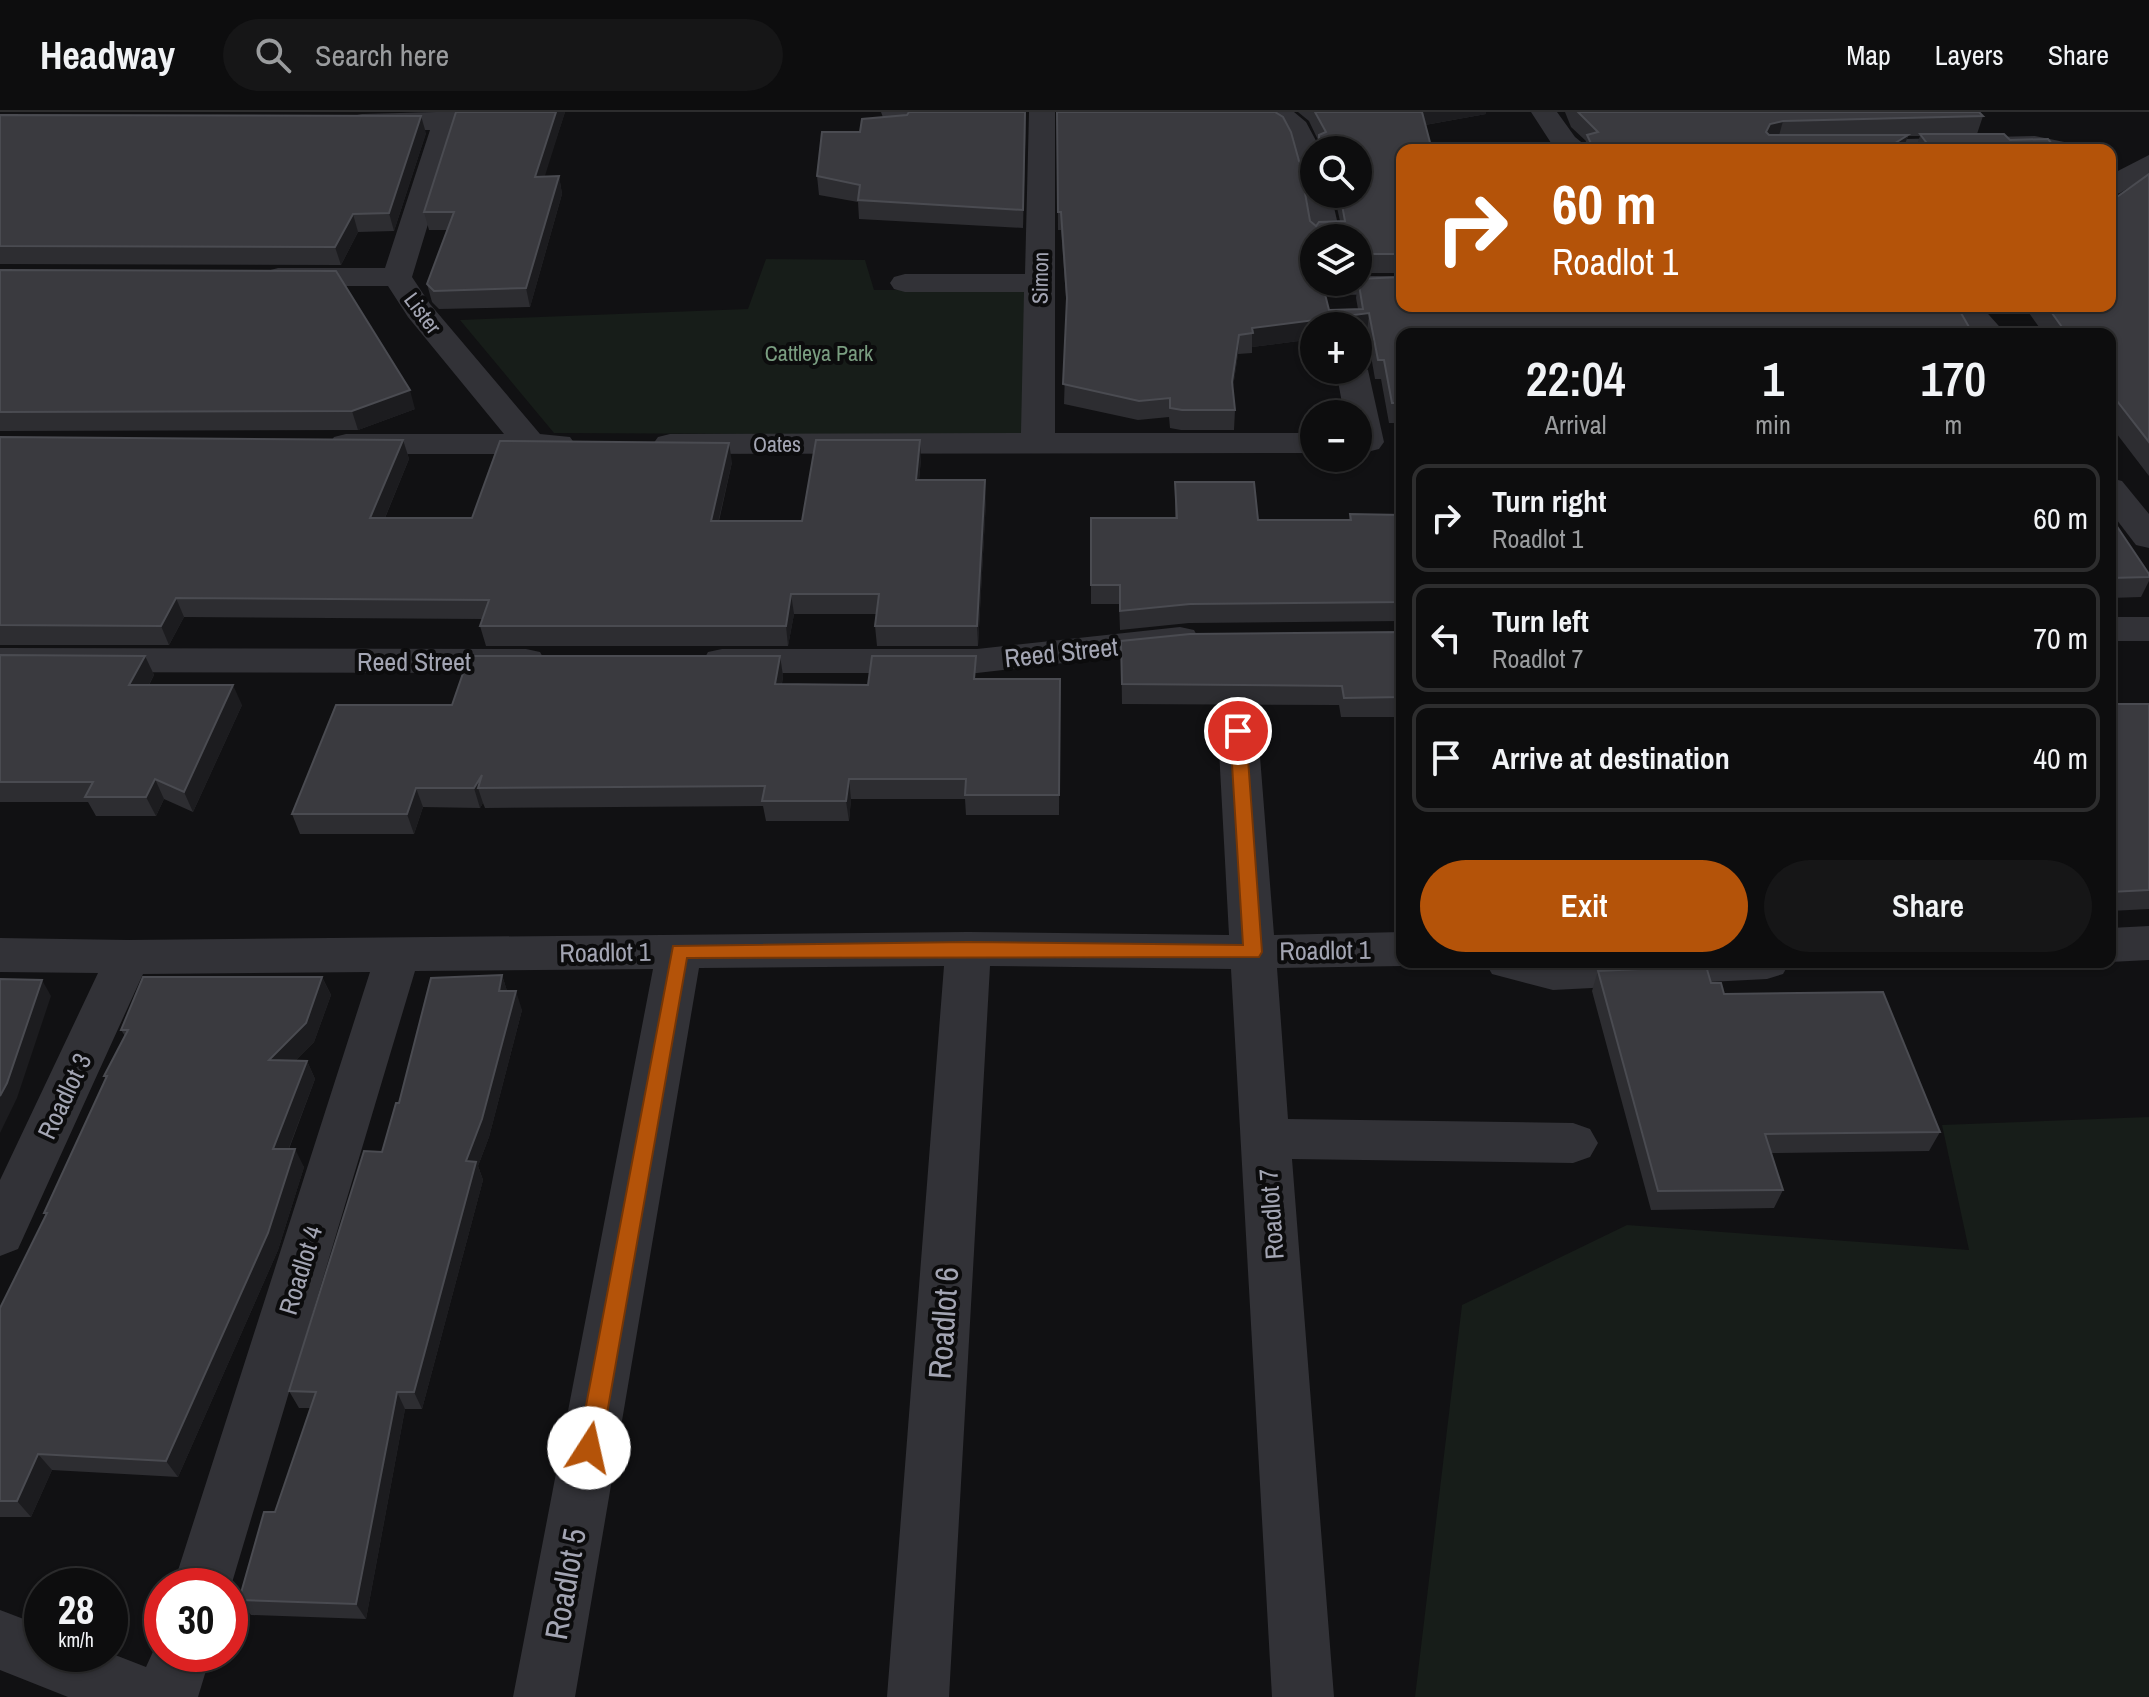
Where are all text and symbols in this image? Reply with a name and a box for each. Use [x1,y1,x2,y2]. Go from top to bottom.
search box [223,19,783,91]
text: Headway [40,30,175,81]
icon: search [251,33,295,77]
text: Search here [315,35,449,75]
text: Map [1846,36,1891,74]
text: Layers [1935,36,2004,74]
text: Share [2048,36,2109,74]
map controls [1300,136,1372,472]
button: search [1300,136,1372,208]
text: 60 m [1552,166,1657,241]
icon: right [1420,176,1524,280]
button: layers [1300,224,1372,296]
text: Roadlot 1 [1552,238,1678,286]
street label: Simon [1025,252,1055,304]
street label: Lister [397,286,449,340]
button: + [1300,312,1372,384]
park label: Cattleya Park [765,338,874,368]
text: 22:04 [1526,346,1626,411]
text: 1 [1762,346,1784,411]
text: 170 [1921,346,1986,411]
button: − [1300,400,1372,472]
text: Arrival [1545,407,1606,442]
text: min [1755,407,1791,442]
text: m [1945,407,1962,442]
street label: Oates [753,429,801,459]
text: Turn right [1492,481,1606,521]
icon: right [1424,496,1468,540]
text: 60 m [2033,498,2088,538]
text: Roadlot 1 [1492,521,1583,556]
text: Turn left [1492,601,1589,641]
icon: left [1424,616,1468,660]
text: 70 m [2033,618,2088,658]
street label: Reed Street [1003,629,1119,675]
text: Roadlot 7 [1492,641,1583,676]
street label: Reed Street [357,644,471,679]
pin [1204,697,1272,765]
icon: arrive [1216,709,1260,753]
icon: arrive [1424,736,1468,780]
text: Arrive at destination [1492,738,1730,778]
text: 40 m [2033,738,2088,778]
button: Exit [1420,860,1748,952]
button: Share [1764,860,2092,952]
street label: Roadlot 1 [1279,932,1371,968]
street label: Roadlot 1 [559,934,651,970]
street label: Roadlot 3 [29,1047,99,1145]
street label: Roadlot 7 [1250,1167,1292,1261]
street label: Roadlot 4 [270,1221,330,1319]
street label: Roadlot 6 [918,1265,968,1381]
position arrow [547,1406,631,1490]
street label: Roadlot 5 [534,1525,596,1643]
speed limit sign: 30 [144,1568,248,1672]
text: 28 [58,1583,94,1636]
text: km/h [58,1626,94,1653]

